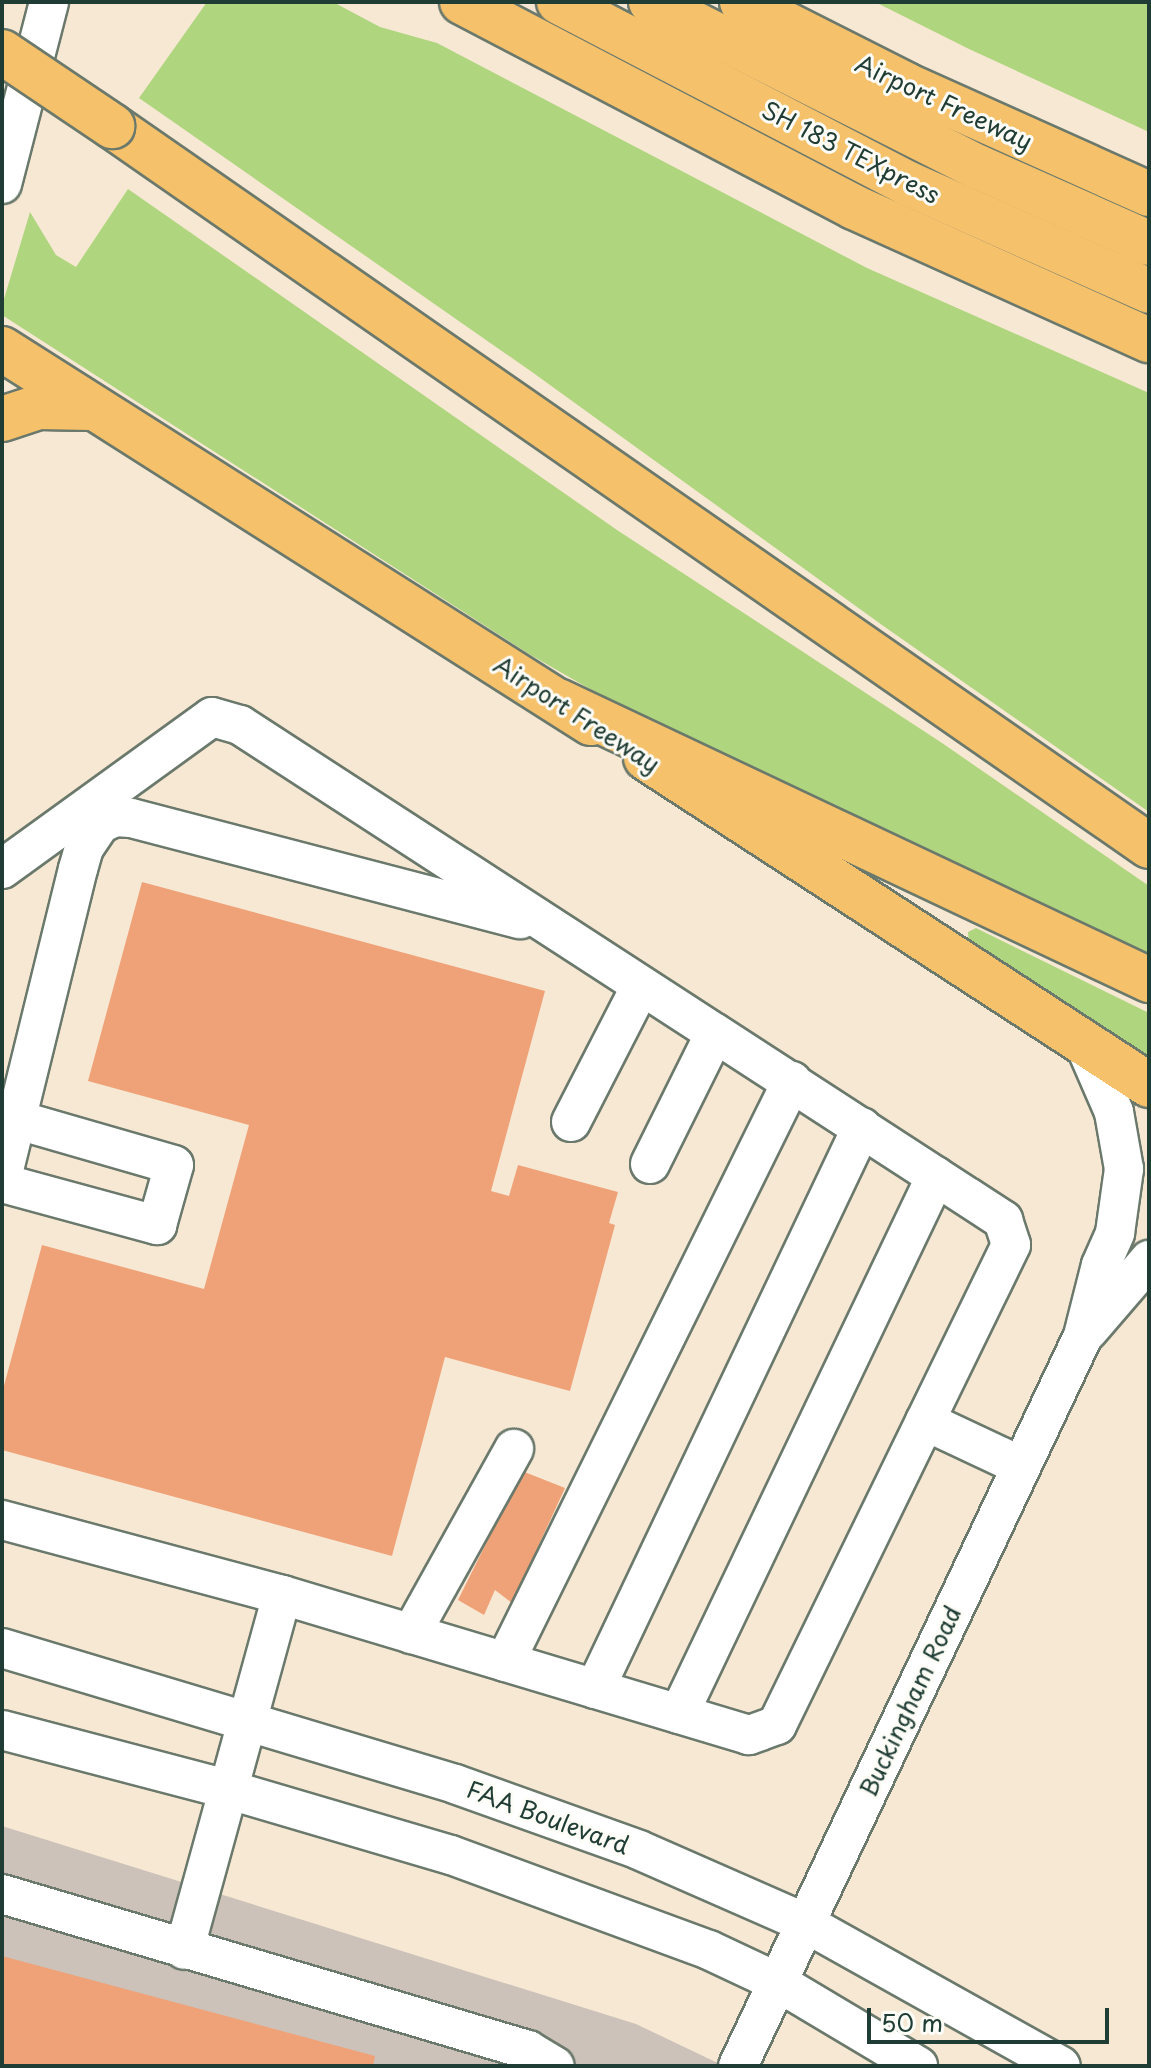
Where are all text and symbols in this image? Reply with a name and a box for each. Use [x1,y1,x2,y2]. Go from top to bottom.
street label: Airport Freeway [851,48,1037,156]
street label: SH 183 TEXpress [756,94,946,210]
street label: Airport Freeway [489,650,665,778]
street label: Buckingham Road [853,1601,967,1801]
street label: FAA Boulevard [463,1774,633,1860]
scale bar [871,1992,1113,2042]
text: 50 m [881,2004,943,2040]

